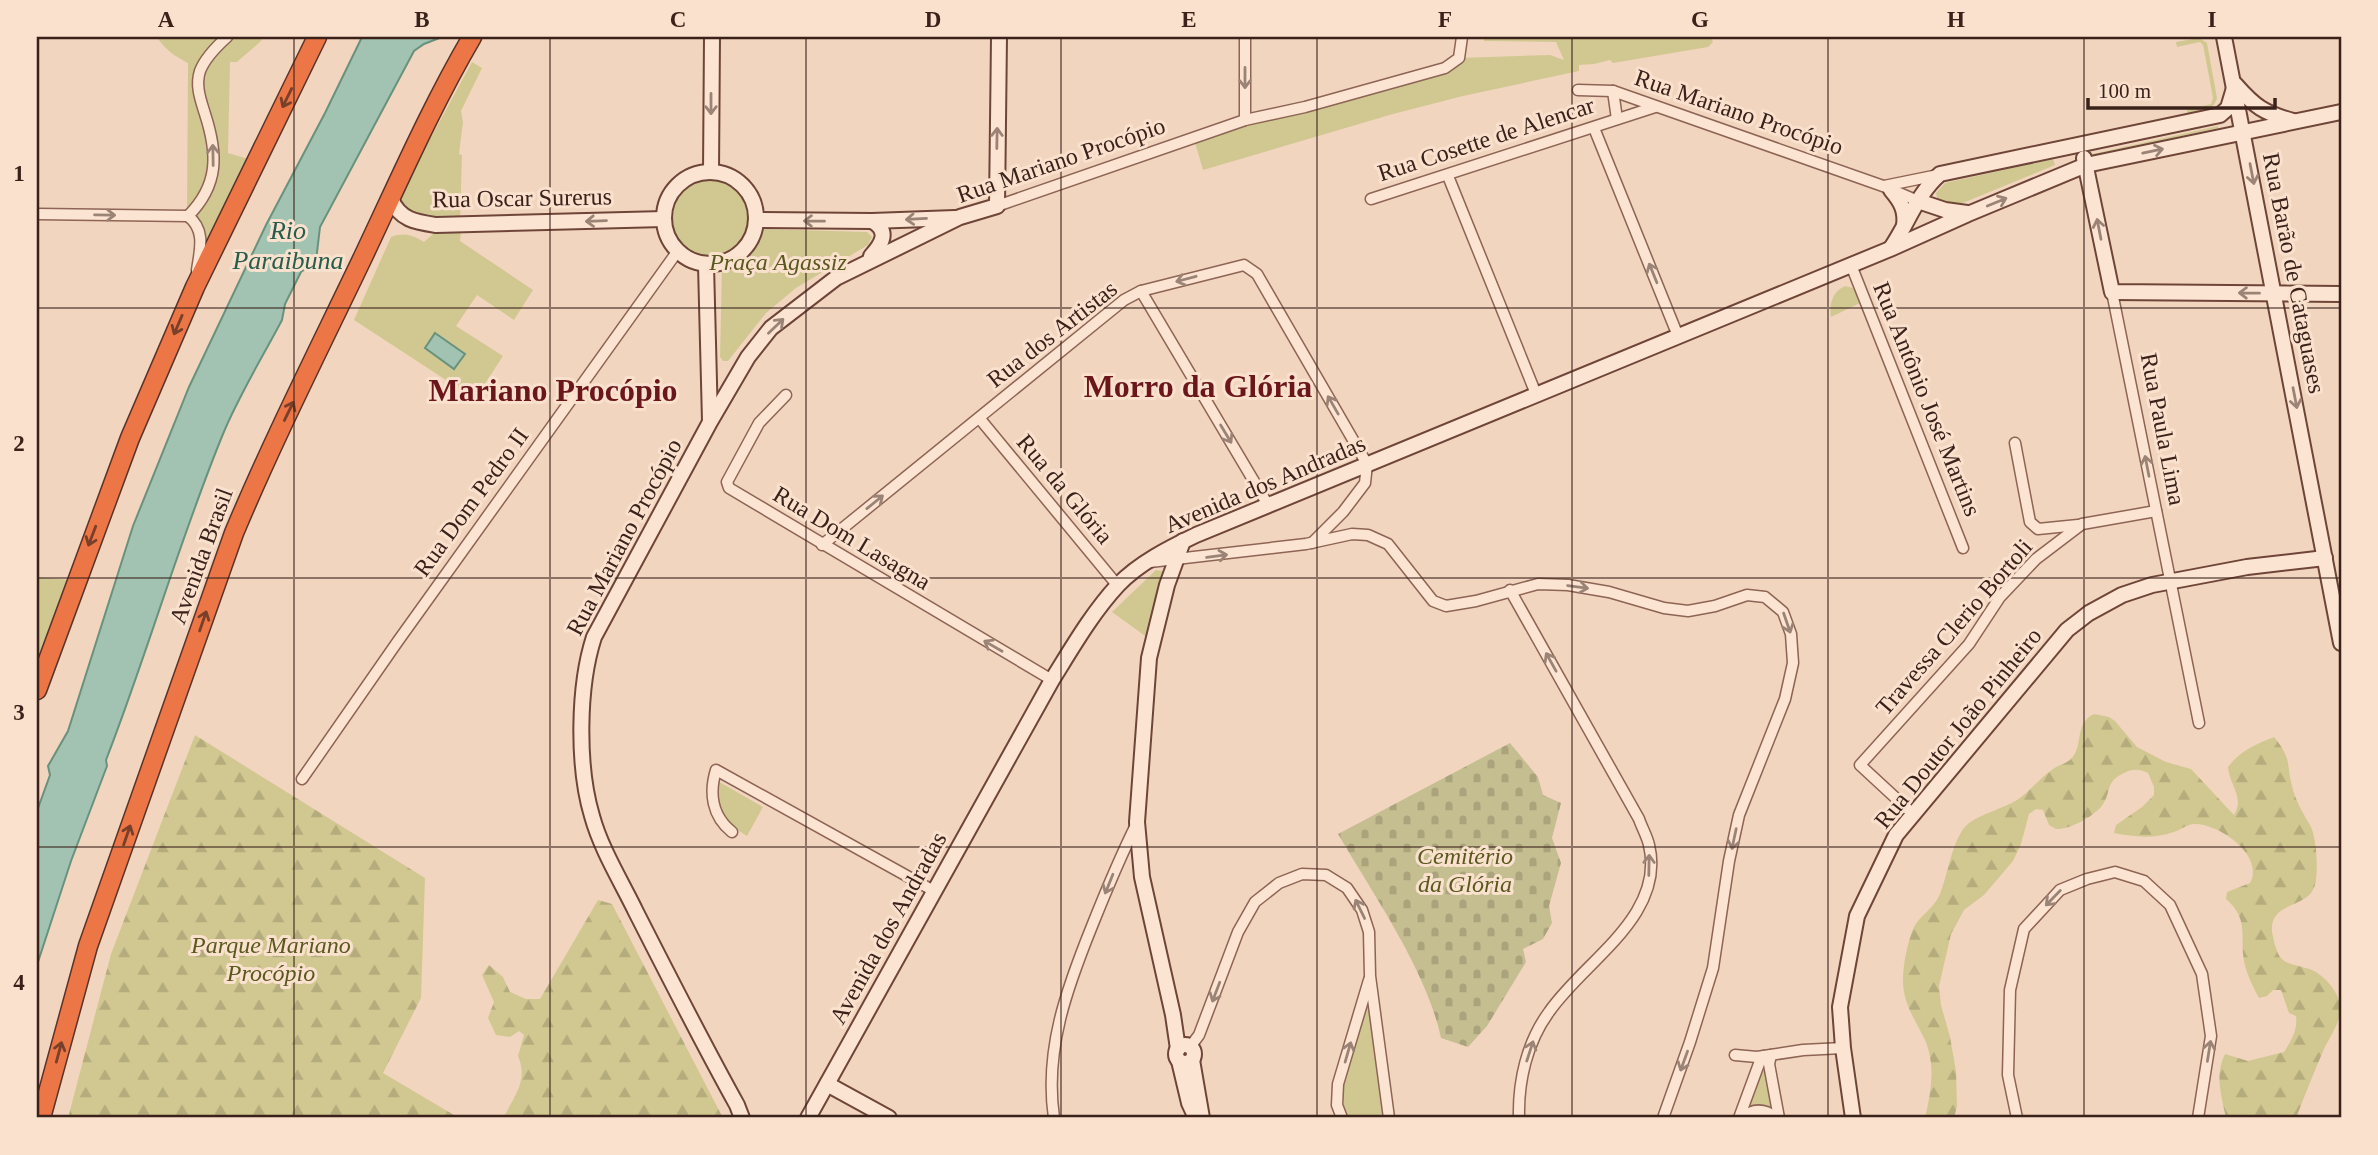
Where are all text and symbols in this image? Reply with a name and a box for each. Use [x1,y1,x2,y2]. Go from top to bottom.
text: A [158,7,175,32]
text: B [414,7,430,32]
text: C [670,7,686,32]
text: D [925,7,941,32]
text: E [1181,7,1197,32]
text: F [1438,7,1452,32]
text: G [1691,7,1709,32]
text: H [1947,7,1965,32]
text: I [2208,7,2217,32]
street label: Rua Mariano Procópio [1631,64,1847,160]
one-way arrow [1238,66,1252,89]
scale bar [2088,66,2275,110]
text: 100 m [2098,79,2151,103]
one-way arrow [280,87,294,108]
street label: Rua Cosette de Alencar [1375,92,1597,186]
one-way arrow [704,93,718,116]
street label: Rua Mariano Procópio [953,112,1169,208]
one-way arrow [991,127,1004,150]
one-way arrow [207,144,220,167]
one-way arrow [2141,144,2164,158]
street label: Rua Barão de Cataguases [2258,150,2330,396]
text: 1 [13,161,25,186]
one-way arrow [2246,162,2259,185]
street label: Rua Oscar Surerus [432,183,612,213]
one-way arrow [1986,194,2008,207]
one-way arrow [93,208,116,222]
one-way arrow [905,213,928,226]
one-way arrow [584,214,607,227]
one-way arrow [803,214,826,228]
water label: Rio Paraibuna [231,216,344,275]
one-way arrow [2091,218,2105,241]
park label: Praça Agassiz [708,249,847,275]
one-way arrow [1645,262,1658,284]
one-way arrow [1175,273,1198,286]
street label: Rua dos Artistas [982,275,1122,393]
street label: Rua Antônio José Martins [1868,278,1986,520]
one-way arrow [2237,286,2260,300]
one-way arrow [171,314,184,336]
one-way arrow [767,317,784,334]
street label: Rua Paula Lima [2135,351,2191,508]
district label: Morro da Glória [1084,368,1312,404]
district label: Mariano Procópio [428,372,678,408]
one-way arrow [2288,386,2302,409]
one-way arrow [1326,395,1339,416]
one-way arrow [283,401,296,422]
street label: Rua Dom Pedro II [409,423,533,581]
one-way arrow [1219,424,1233,444]
street label: Rua da Glória [1012,429,1118,549]
street label: Avenida dos Andradas [1161,430,1369,538]
text: 2 [13,431,25,456]
street label: Rua Mariano Procópio [561,434,687,640]
one-way arrow [2140,455,2153,478]
street label: Rua Dom Lasagna [769,481,936,595]
street label: Avenida Brasil [164,484,238,628]
one-way arrow [865,495,883,510]
one-way arrow [85,524,97,546]
street label: Travessa Clerio Bortoli [1871,534,2038,720]
one-way arrow [1205,549,1228,562]
one-way arrow [1566,581,1589,594]
one-way arrow [198,610,210,632]
one-way arrow [1782,612,1794,634]
street label: Rua Doutor João Pinheiro [1869,623,2047,833]
one-way arrow [984,638,1004,652]
one-way arrow [1544,653,1558,673]
text: 3 [13,700,25,725]
one-way arrow [122,825,134,847]
street label: Avenida dos Andradas [824,827,952,1029]
one-way arrow [1726,827,1740,850]
park label: Cemitério da Glória [1417,843,1513,897]
one-way arrow [1642,854,1656,877]
one-way arrow [1101,873,1114,895]
one-way arrow [2045,889,2062,906]
one-way arrow [1352,900,1366,920]
park label: Parque Mariano Procópio [190,932,351,986]
text: 4 [13,970,25,995]
one-way arrow [1209,980,1221,1002]
one-way arrow [2203,1040,2216,1063]
one-way arrow [1524,1041,1537,1063]
one-way arrow [54,1042,67,1064]
one-way arrow [1342,1042,1355,1064]
one-way arrow [1676,1049,1689,1071]

